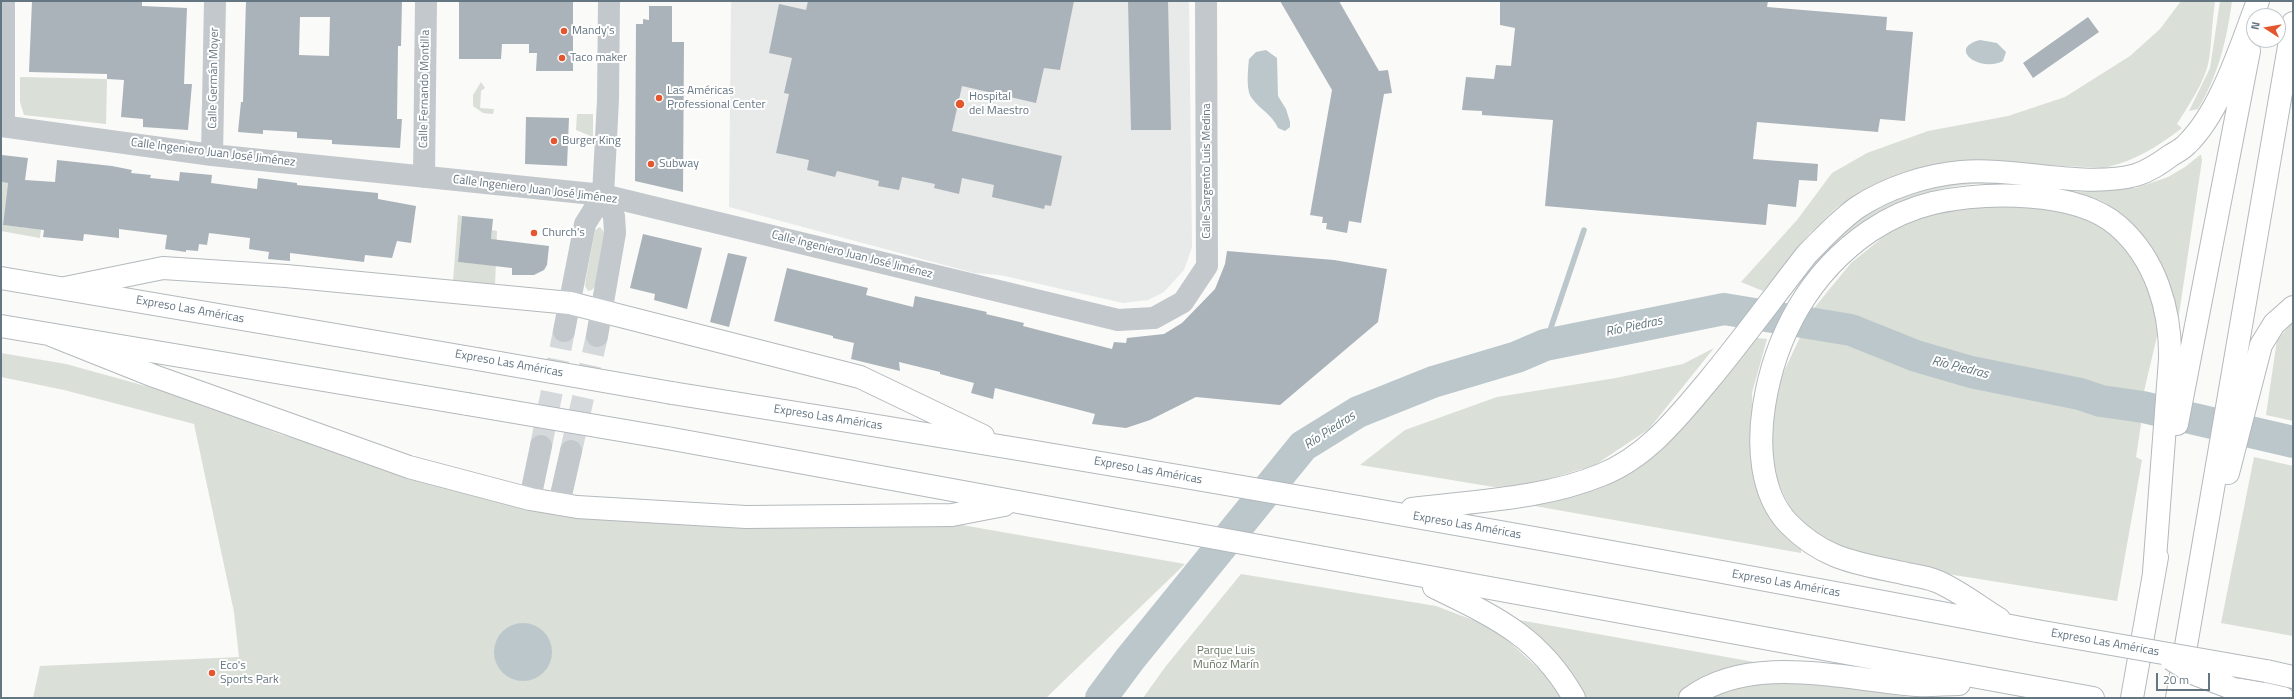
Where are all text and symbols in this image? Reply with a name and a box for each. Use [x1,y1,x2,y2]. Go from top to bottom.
north arrow [2246,8,2286,48]
text: N [2247,20,2264,31]
place label: Mandy's [572,24,615,38]
marker: Mandy's [559,26,569,36]
street label: Calle Germán Moyer [206,27,222,129]
street label: Calle Fernando Montilla [417,30,433,148]
place label: Taco maker [570,51,627,65]
marker: Taco maker [557,53,567,63]
place label: Las Américas Professional Center [667,84,766,112]
place label: Hospital del Maestro [969,90,1029,118]
marker: Las Américas Professional Center [654,93,664,103]
marker: Hospital del Maestro [954,98,966,110]
street label: Calle Sargento Luis Medina [1200,103,1214,239]
place label: Burger King [562,134,621,148]
street label: Calle Ingeniero Juan José Jiménez [130,136,296,170]
marker: Burger King [549,136,559,146]
place label: Subway [659,157,699,171]
marker: Subway [646,159,656,169]
street label: Calle Ingeniero Juan José Jiménez [452,173,618,207]
place label: Church's [542,226,585,240]
marker: Church's [529,228,539,238]
street label: Calle Ingeniero Juan José Jiménez [770,228,934,282]
street label: Expreso Las Américas [135,293,245,327]
water label: Río Piedras [1604,313,1664,341]
street label: Expreso Las Américas [454,347,564,381]
water label: Río Piedras [1930,353,1990,383]
street label: Expreso Las Américas [773,402,883,434]
water label: Río Piedras [1302,409,1358,453]
street label: Expreso Las Américas [1093,454,1203,488]
street label: Expreso Las Américas [1412,509,1522,543]
street label: Expreso Las Américas [1731,567,1841,601]
street label: Expreso Las Américas [2050,626,2160,660]
park label: Parque Luis Muñoz Marín [1193,644,1259,672]
place label: Eco's Sports Park [220,659,279,687]
scale bar [2158,665,2212,691]
marker: Eco's Sports Park [207,668,217,678]
text: 20 m [2163,670,2189,689]

